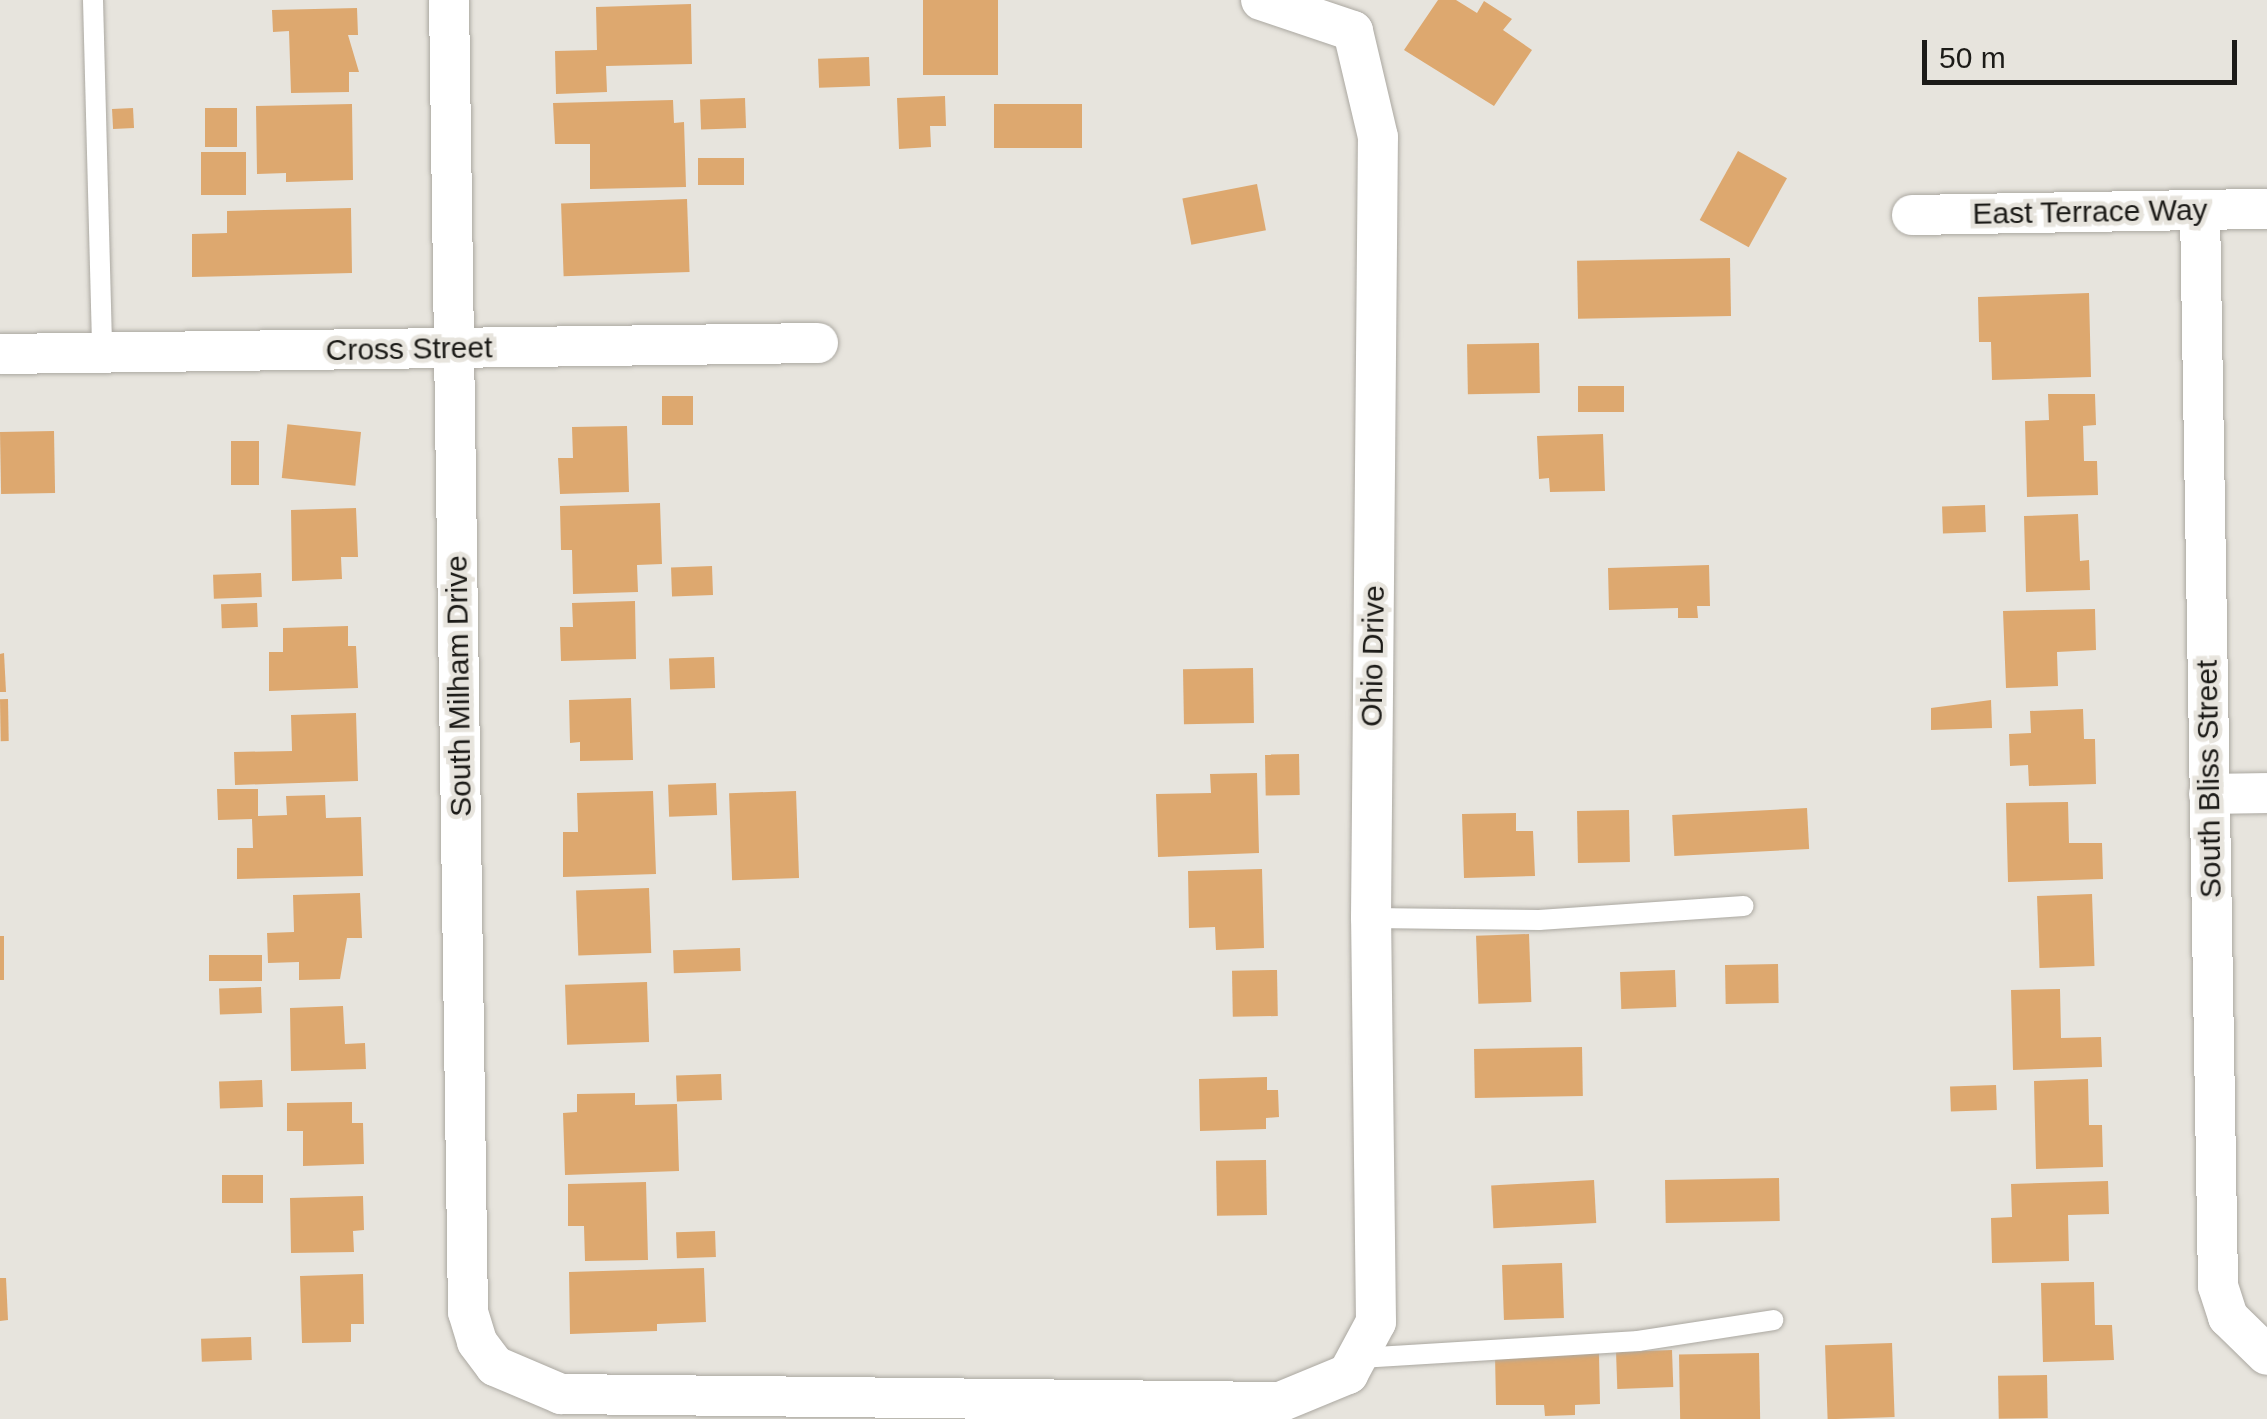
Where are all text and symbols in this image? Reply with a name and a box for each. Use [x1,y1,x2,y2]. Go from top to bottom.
scale bar [1927,20,2242,82]
text: 50 m [1939,41,2006,74]
street label: East Terrace Way [1972,192,2208,232]
street label: Cross Street [325,330,493,368]
street label: South Milham Drive [439,555,479,817]
street label: Ohio Drive [1354,585,1392,727]
street label: South Bliss Street [2189,659,2229,899]

